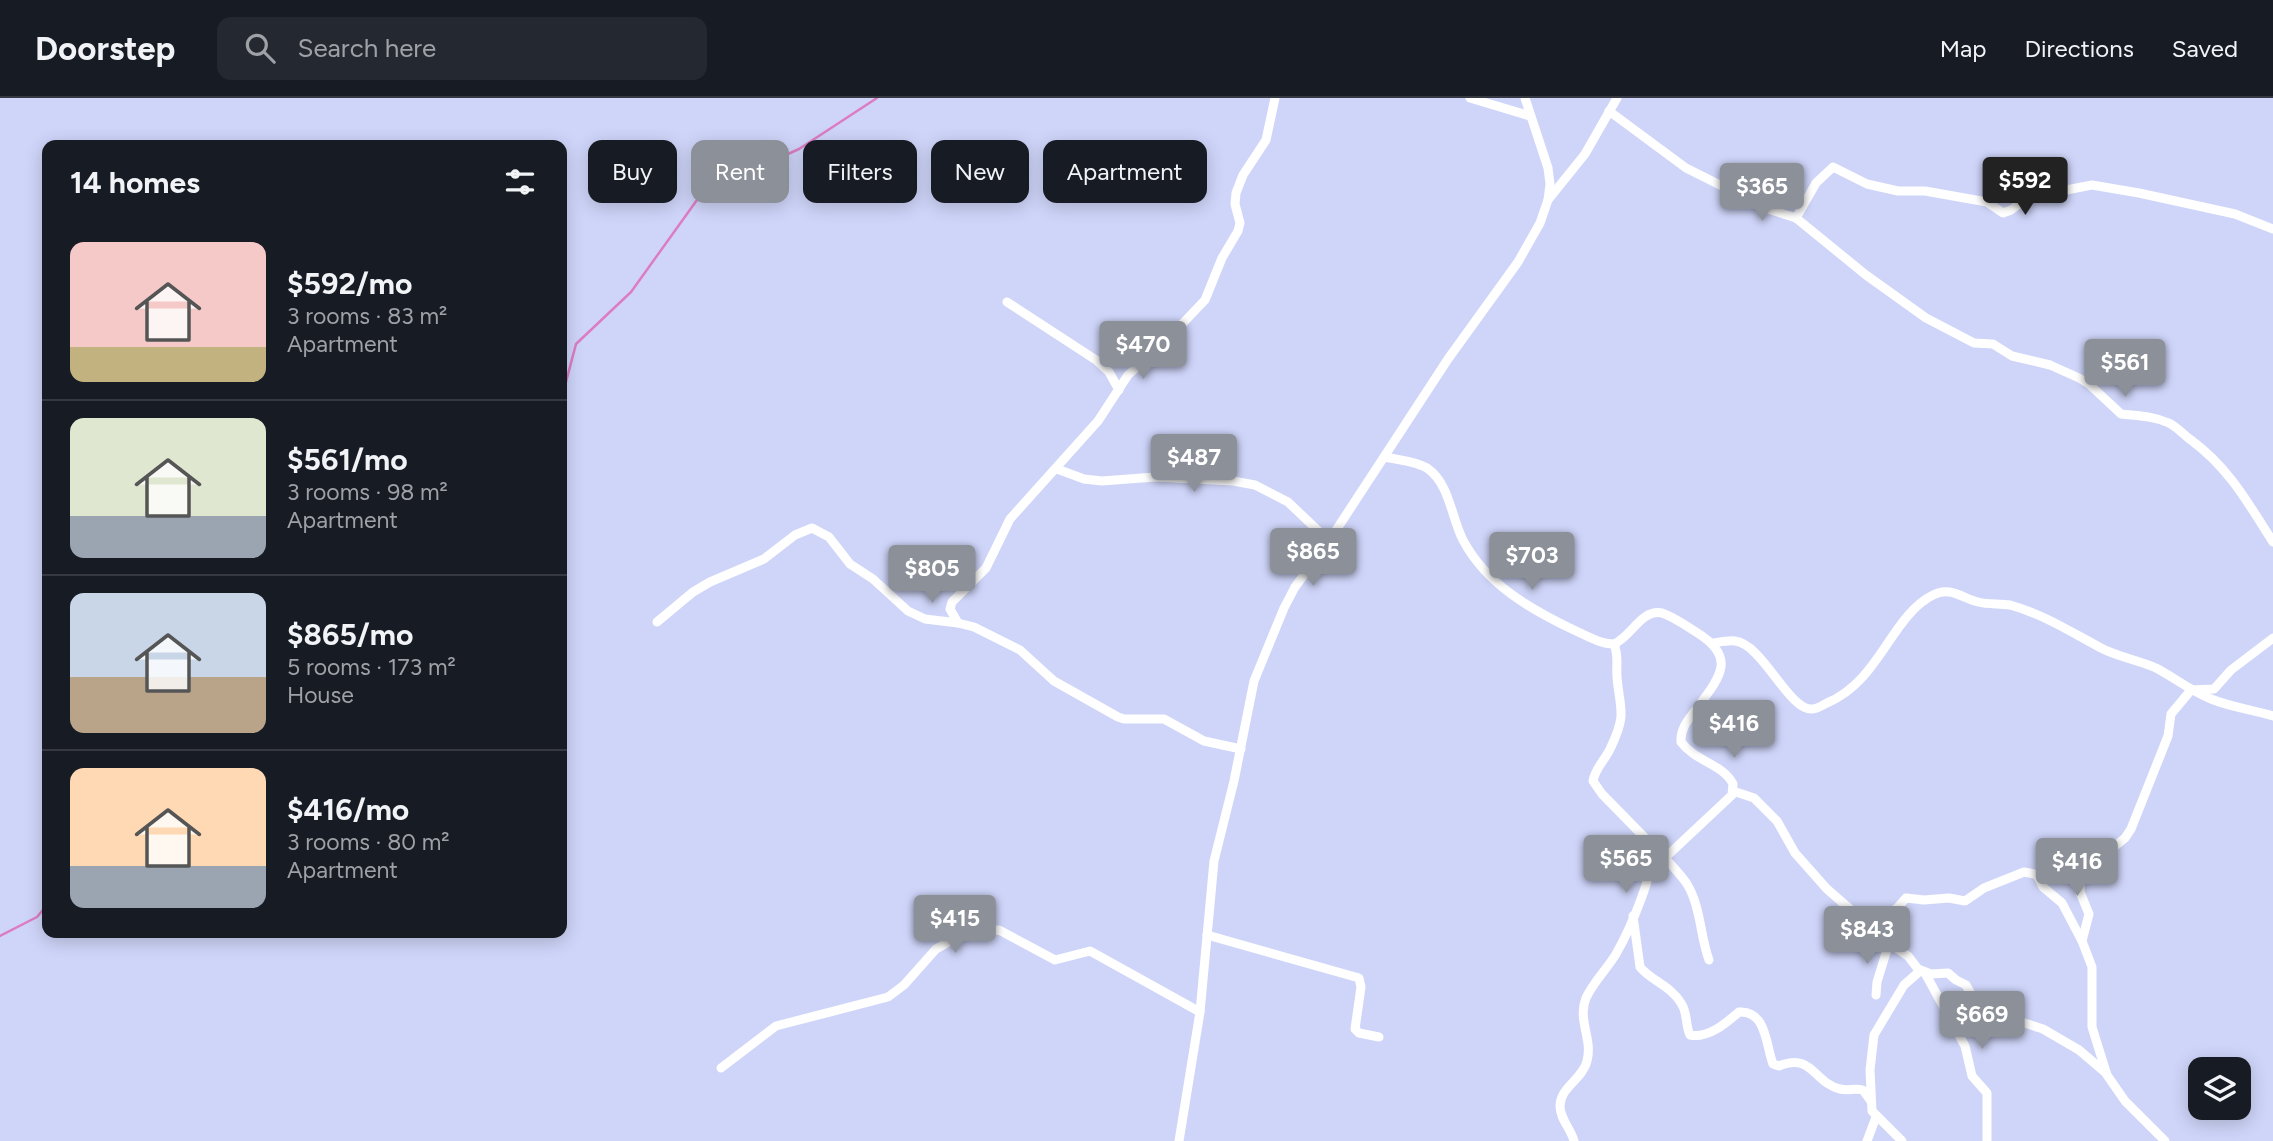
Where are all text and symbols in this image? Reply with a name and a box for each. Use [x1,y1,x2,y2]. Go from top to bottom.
search box [217,17,707,80]
text: Doorstep [35,29,175,68]
icon: search [241,29,279,67]
text: Search here [297,32,436,64]
text: Map [1940,34,1986,63]
text: Directions [2024,34,2134,63]
text: Saved [2172,34,2238,63]
chip: Buy [588,140,677,203]
chip: Rent [691,140,789,203]
chip: Filters [803,140,917,203]
chip: New [931,140,1029,203]
chip: Apartment [1043,140,1207,203]
pin: $592 [1984,158,2066,217]
icon: filters [501,163,539,201]
text: 14 homes [70,164,200,201]
pin: $365 [1721,164,1803,223]
text: $592 [1999,166,2051,194]
text: $365 [1736,172,1788,200]
text: $592/mo [287,265,412,302]
icon: home [126,270,210,354]
text: 3 rooms · 83 m² [287,302,447,330]
pin: $470 [1102,322,1184,381]
text: Apartment [287,330,398,358]
text: $470 [1116,330,1171,358]
pin: $561 [2084,340,2166,399]
text: $561 [2100,348,2150,376]
pin: $487 [1153,434,1235,494]
text: $561/mo [287,441,408,478]
text: $487 [1167,443,1221,471]
icon: home [126,446,210,530]
text: 3 rooms · 98 m² [287,478,448,506]
text: Apartment [287,506,398,534]
pin: $865 [1272,528,1354,588]
pin: $703 [1491,532,1573,592]
text: $865 [1286,537,1340,565]
text: $703 [1505,541,1559,569]
pin: $805 [891,546,973,605]
text: $805 [904,554,960,582]
text: $865/mo [287,616,413,653]
icon: home [126,621,210,705]
text: 5 rooms · 173 m² [287,653,456,681]
text: House [287,681,354,709]
pin: $416 [1693,700,1775,760]
text: $416 [1709,709,1759,737]
text: $416/mo [287,791,409,828]
icon: home [126,796,210,880]
text: 3 rooms · 80 m² [287,828,450,856]
pin: $565 [1585,836,1667,895]
pin: $416 [2036,838,2118,898]
text: $565 [1600,844,1652,872]
text: $416 [2052,847,2102,875]
text: Apartment [287,856,398,884]
pin: $415 [914,896,996,955]
text: $415 [930,904,980,932]
pin: $843 [1826,906,1908,966]
text: $843 [1840,915,1894,943]
pin: $669 [1941,992,2023,1051]
text: $669 [1956,1000,2008,1028]
map controls [2188,1057,2251,1120]
button: layers [2188,1057,2251,1120]

